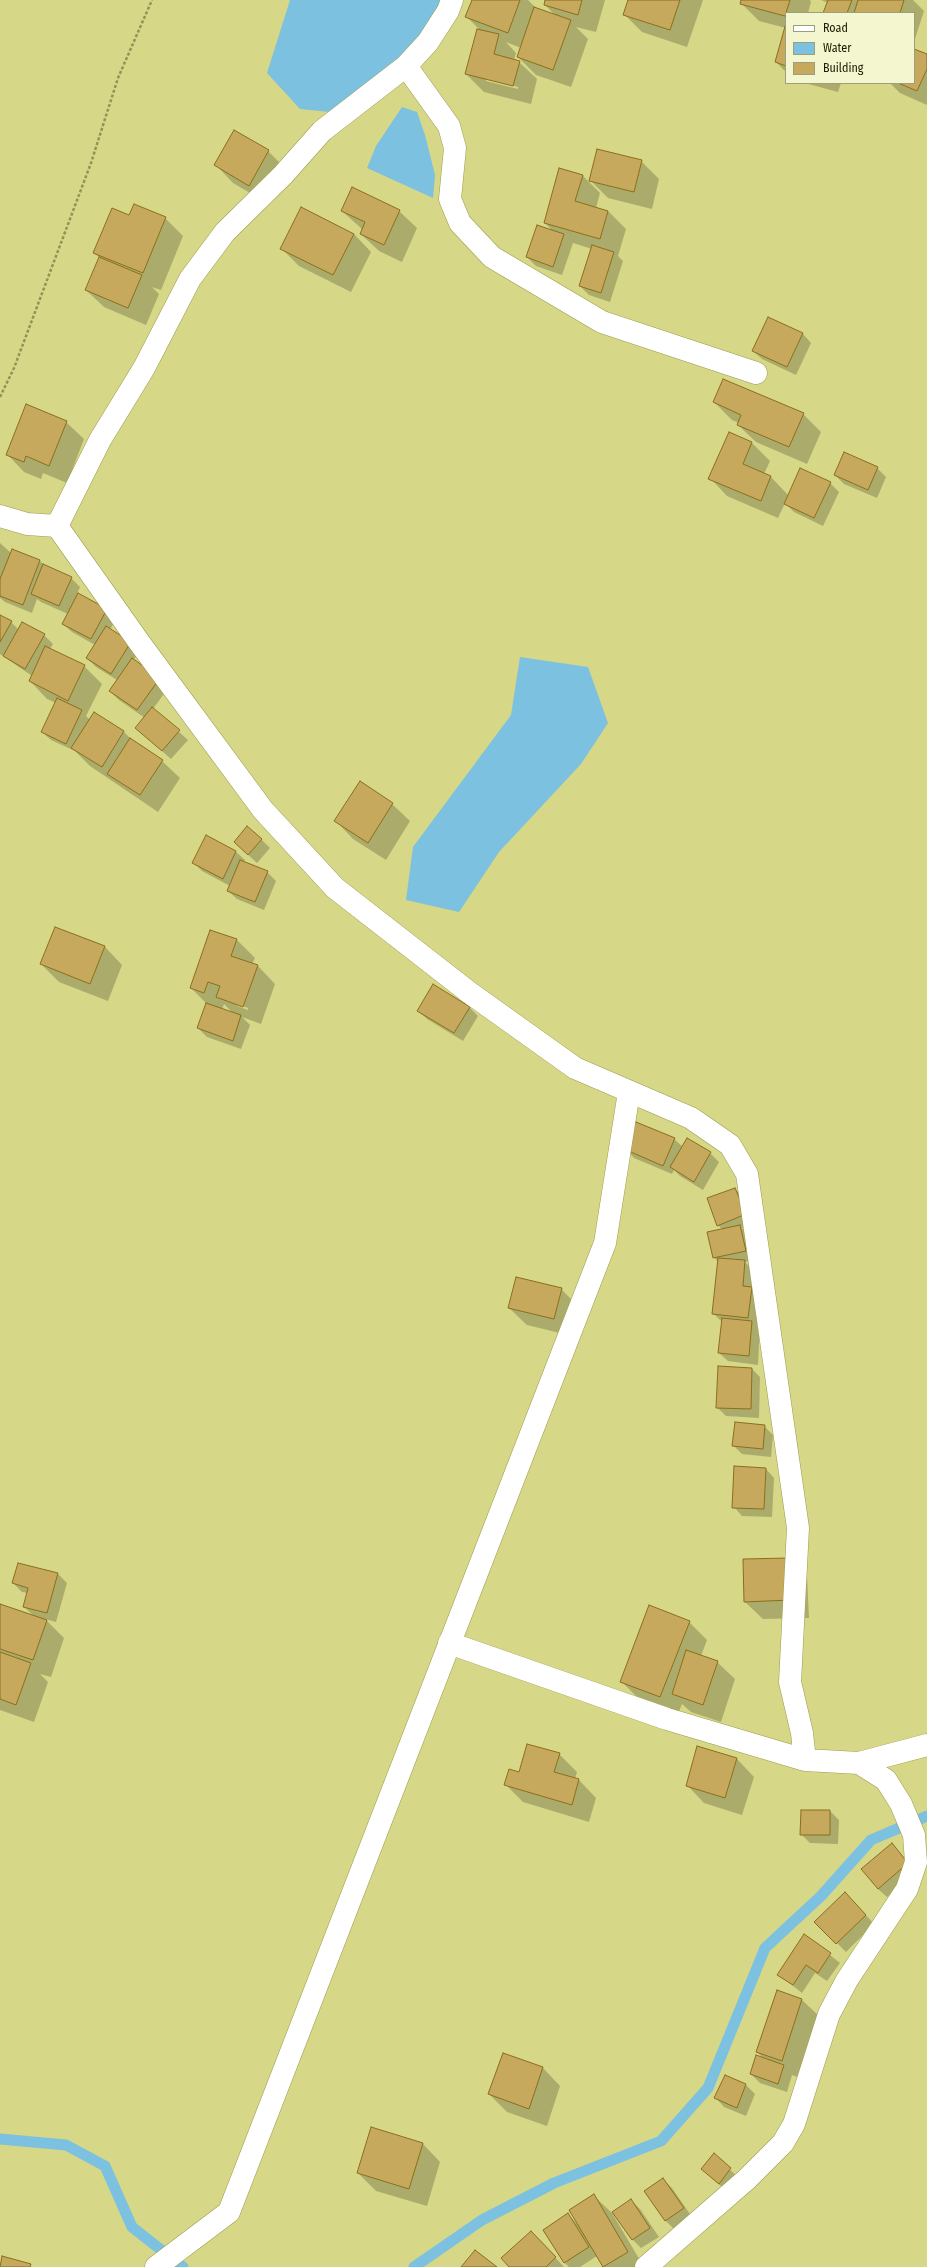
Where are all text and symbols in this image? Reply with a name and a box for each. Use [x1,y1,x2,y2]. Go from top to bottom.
legend [785,12,915,84]
text: Road [823,21,848,35]
text: Water [823,41,851,55]
text: Building [823,61,863,75]

